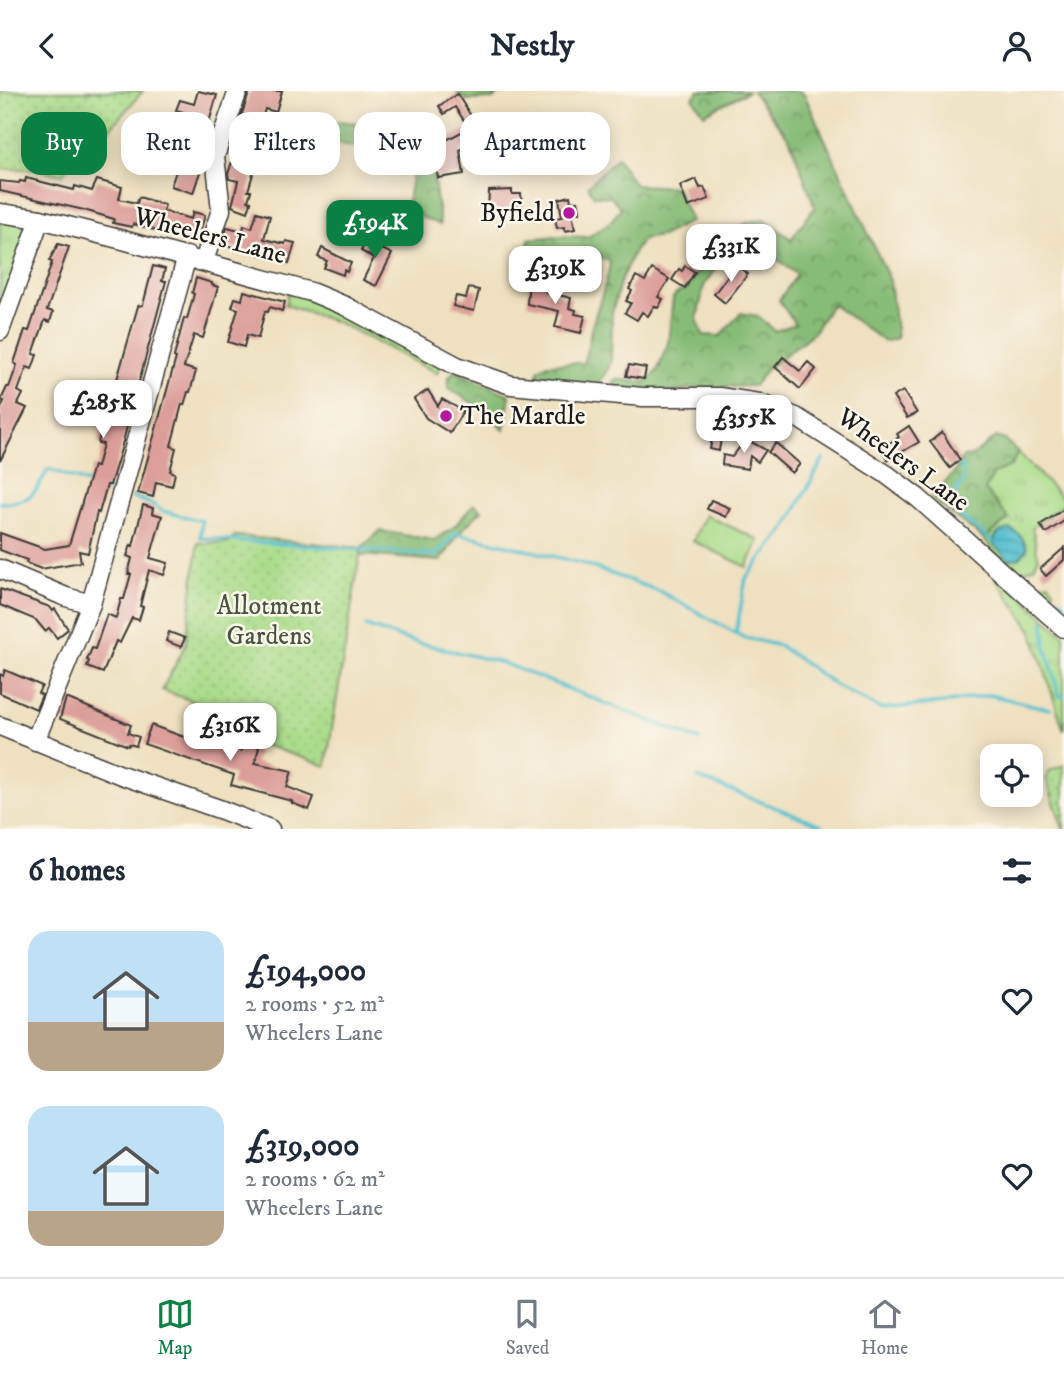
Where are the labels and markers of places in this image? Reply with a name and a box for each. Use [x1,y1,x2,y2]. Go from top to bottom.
place label: Byfield [480,197,555,230]
pin: £194K [326,201,424,260]
marker: Byfield [561,205,577,221]
pin: £331K [682,225,780,284]
pin: £319K [506,247,604,306]
pin: £285K [54,381,152,440]
pin: £355K [695,395,793,455]
place label: The Mardle [460,400,585,433]
marker: The Mardle [438,408,454,424]
pin: £316K [181,703,279,763]

